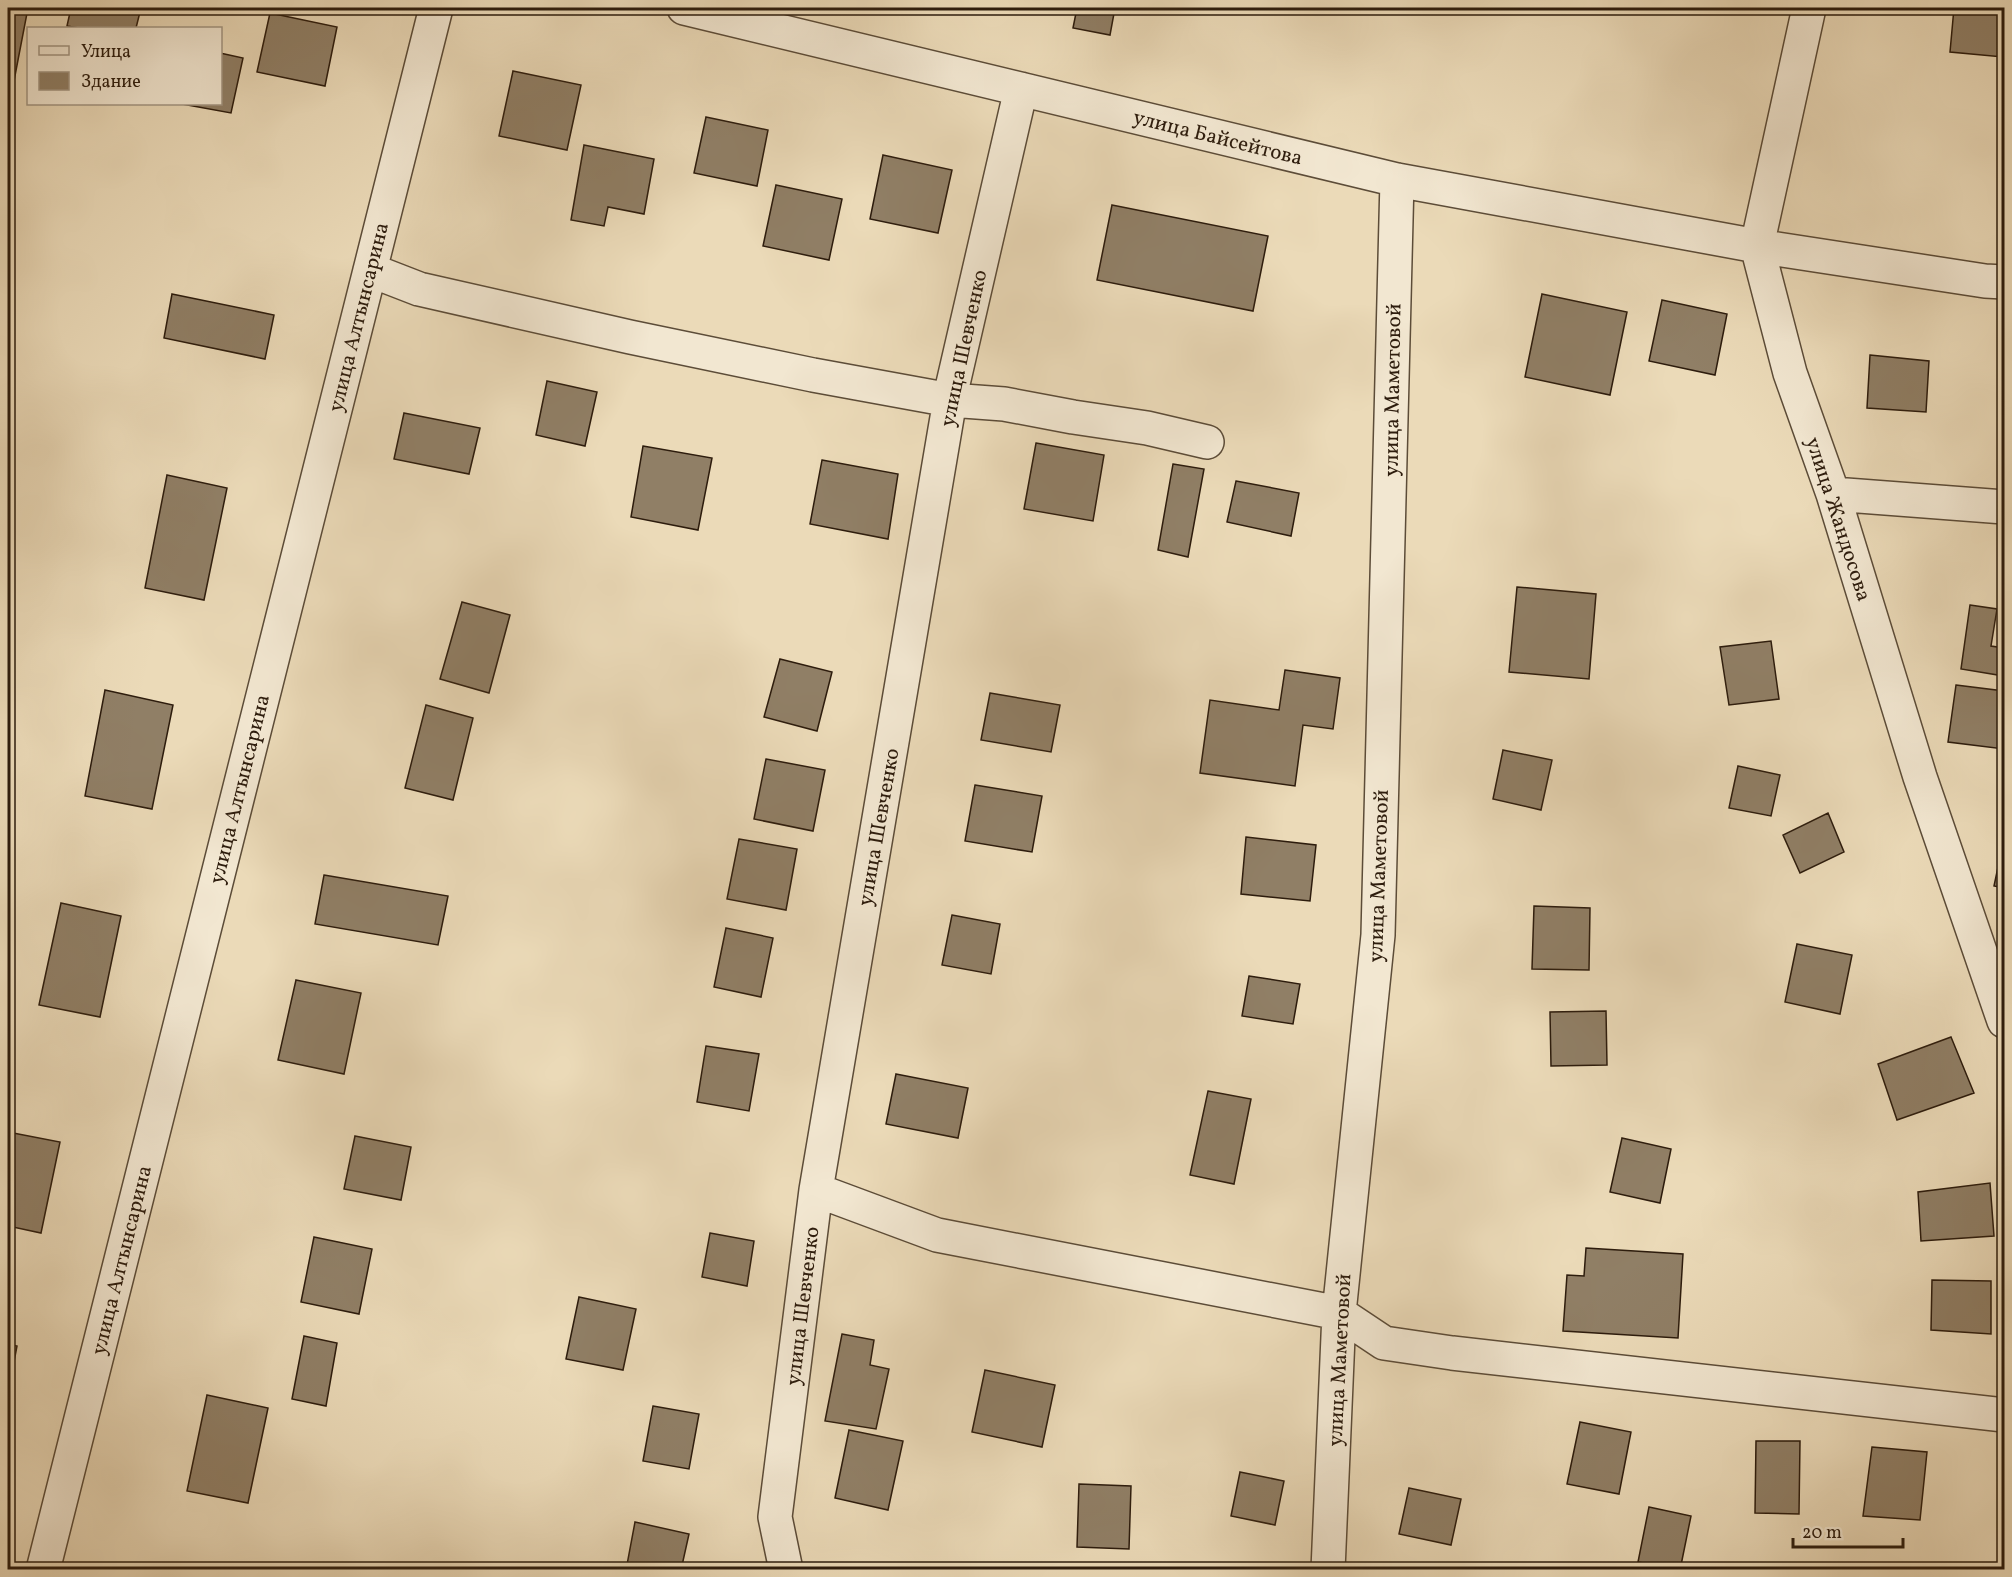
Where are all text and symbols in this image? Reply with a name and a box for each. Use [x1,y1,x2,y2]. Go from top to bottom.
legend [27,27,222,105]
text: Улица [81,40,131,65]
text: Здание [81,70,141,95]
street label: улица Байсейтова [1130,103,1305,174]
street label: улица Алтынсарина [322,220,397,415]
street label: улица Шевченко [934,267,995,430]
street label: улица Маметовой [1377,303,1410,477]
street label: улица Жандосова [1797,434,1878,605]
street label: улица Алтынсарина [203,692,278,887]
street label: улица Шевченко [851,746,908,909]
street label: улица Маметовой [1362,789,1397,963]
street label: улица Алтынсарина [85,1163,160,1358]
street label: улица Шевченко [779,1225,828,1387]
street label: улица Маметовой [1321,1273,1360,1447]
scale bar [1793,1511,1902,1549]
text: 20 m [1802,1521,1842,1546]

